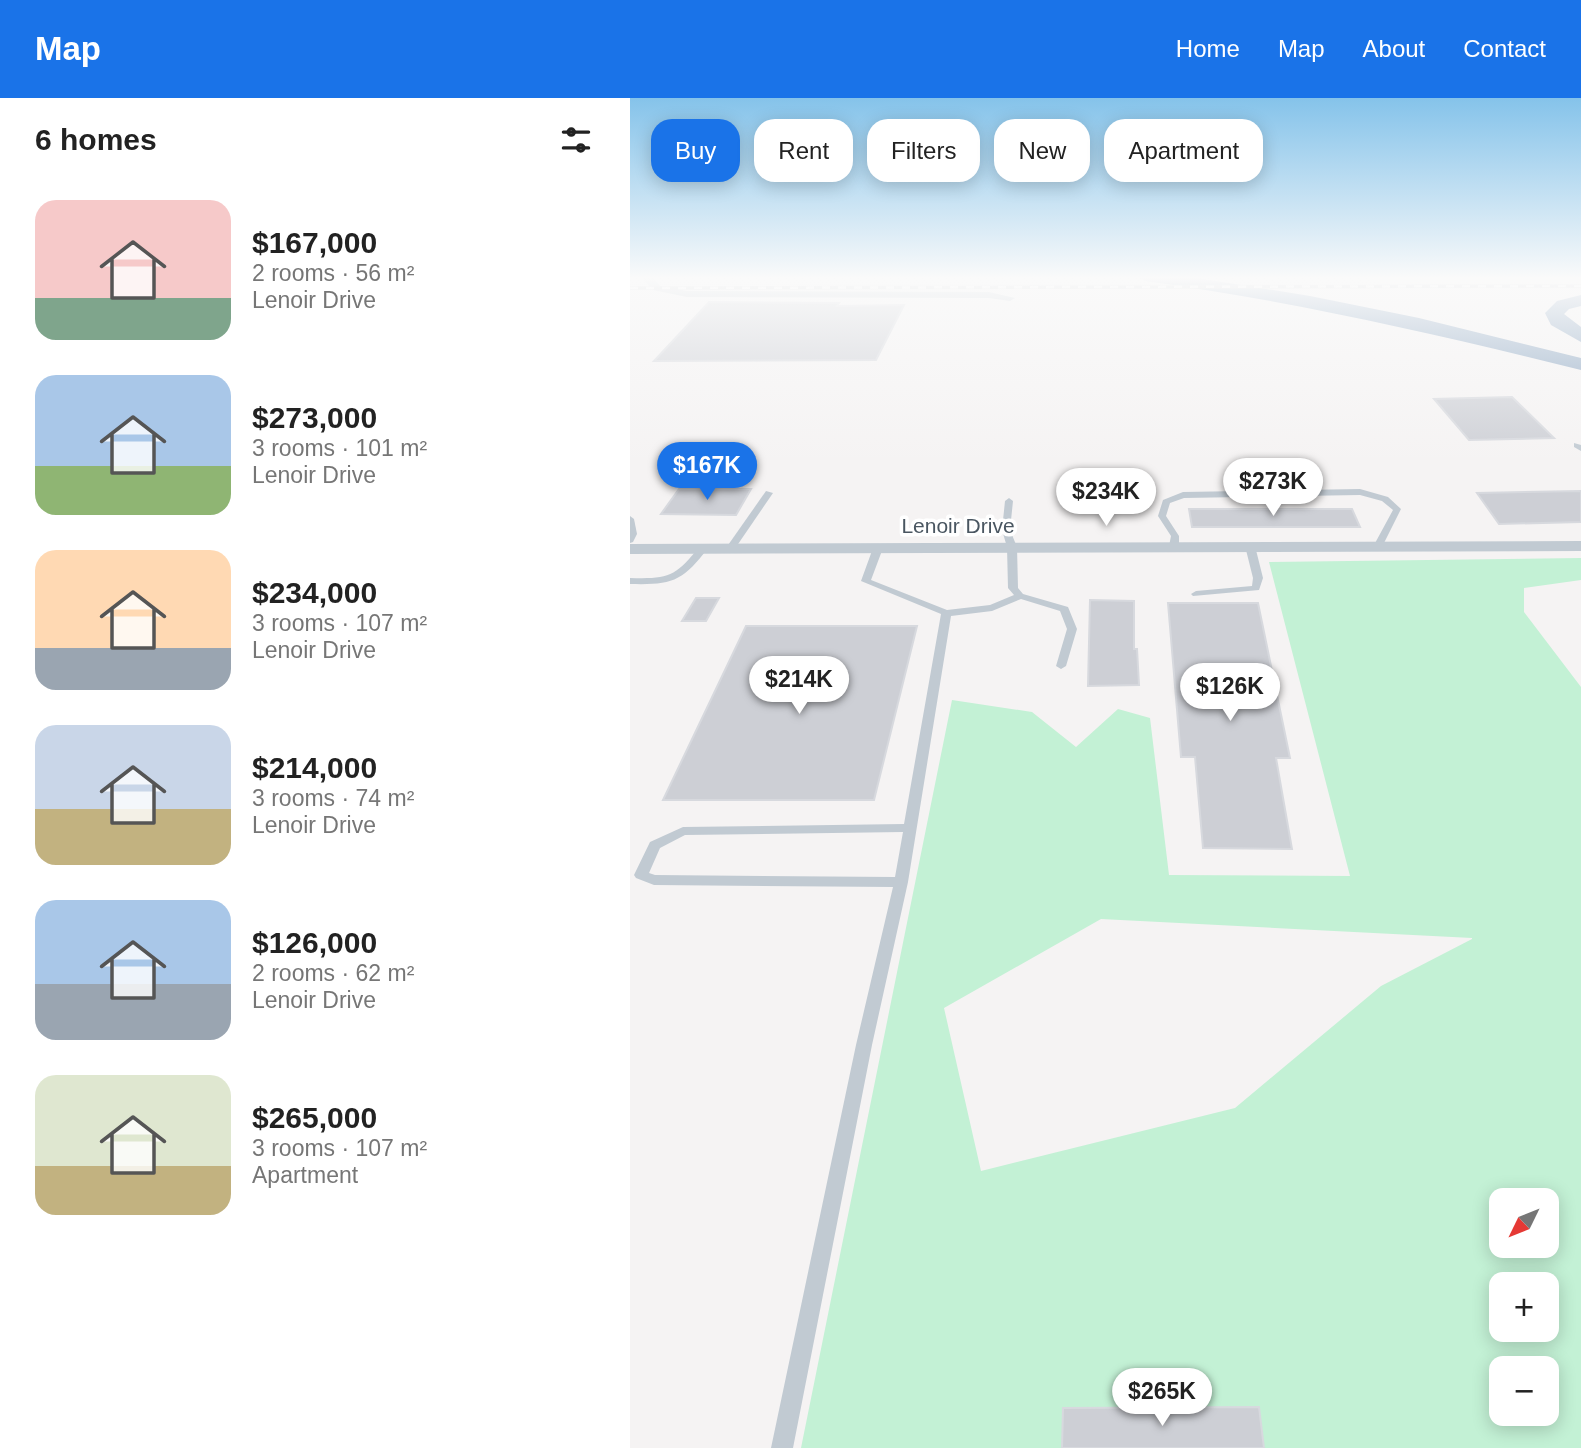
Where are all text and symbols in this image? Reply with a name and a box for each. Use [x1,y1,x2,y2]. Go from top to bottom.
text: Map [35,30,101,67]
text: Home [1176,35,1240,62]
text: Map [1278,35,1325,62]
text: About [1363,35,1425,62]
text: Contact [1463,35,1546,62]
chip: Buy [651,119,740,182]
chip: Rent [754,119,853,182]
chip: Filters [867,119,980,182]
chip: New [994,119,1090,182]
chip: Apartment [1104,119,1263,182]
icon: filters [557,121,595,159]
text: 6 homes [35,123,157,156]
text: $167,000 [252,226,377,259]
icon: home [91,228,175,312]
text: 2 rooms · 56 m² [252,260,414,286]
text: Lenoir Drive [252,287,376,313]
text: $273,000 [252,401,377,434]
icon: home [91,403,175,487]
text: 3 rooms · 101 m² [252,435,427,461]
pin: $167K [658,442,756,502]
text: $167K [673,452,741,478]
pin: $273K [1224,458,1322,518]
text: Lenoir Drive [252,462,376,488]
pin: $234K [1057,468,1155,528]
text: $273K [1239,468,1307,494]
text: $234K [1072,478,1140,504]
street label: Lenoir Drive [901,514,1015,537]
text: $234,000 [252,576,377,609]
icon: home [91,578,175,662]
text: 3 rooms · 107 m² [252,610,427,636]
text: Lenoir Drive [252,637,376,663]
pin: $214K [750,656,848,716]
pin: $126K [1181,664,1279,723]
text: $214K [765,666,833,692]
text: $126K [1196,673,1264,699]
text: $214,000 [252,751,377,784]
icon: home [91,753,175,837]
text: 3 rooms · 74 m² [252,785,414,811]
text: Lenoir Drive [252,812,376,838]
text: $126,000 [252,926,377,959]
icon: home [91,928,175,1012]
text: 2 rooms · 62 m² [252,960,414,986]
text: Lenoir Drive [252,987,376,1013]
text: $265,000 [252,1101,377,1134]
icon: home [91,1103,175,1187]
text: 3 rooms · 107 m² [252,1135,427,1161]
text: Apartment [252,1162,358,1188]
north arrow [1489,1188,1559,1258]
map controls [1489,1188,1559,1426]
button: + [1489,1272,1559,1342]
button: − [1489,1356,1559,1426]
pin: $265K [1113,1368,1211,1428]
text: $265K [1128,1378,1196,1404]

